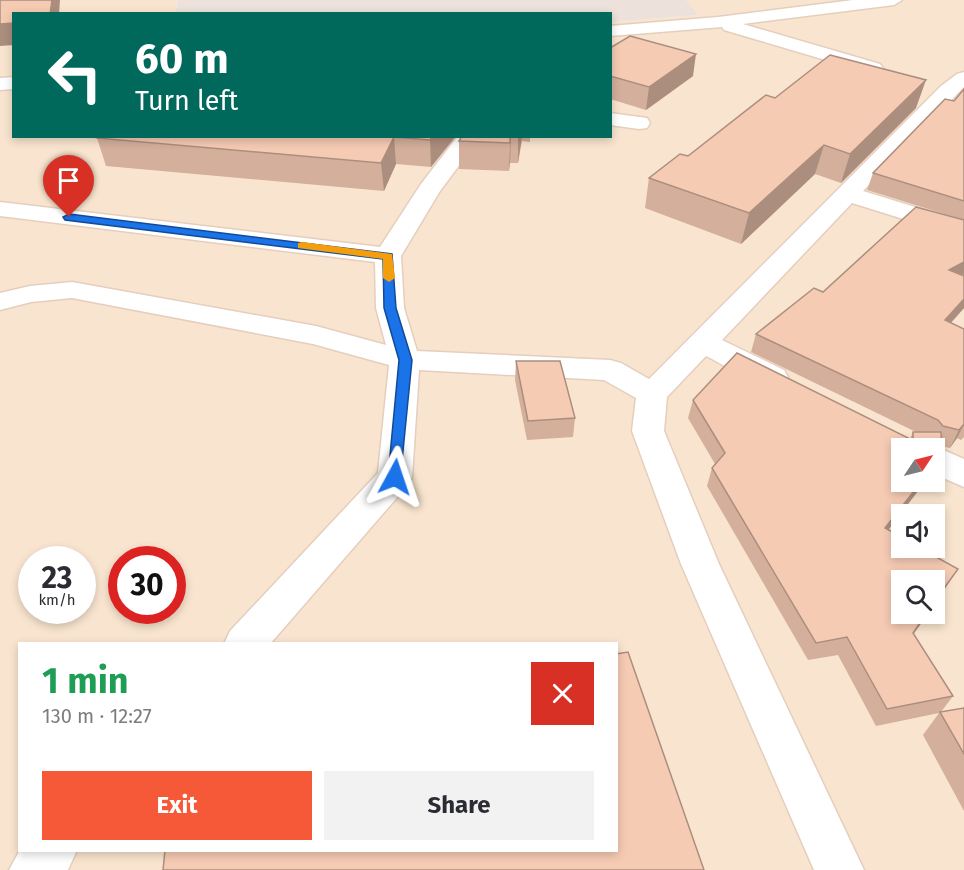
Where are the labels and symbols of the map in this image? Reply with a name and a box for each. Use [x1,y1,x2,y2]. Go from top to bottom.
pin [43,155,94,217]
north arrow [891,438,945,492]
position arrow [363,445,427,509]
speed limit sign: 30 [108,546,186,624]

